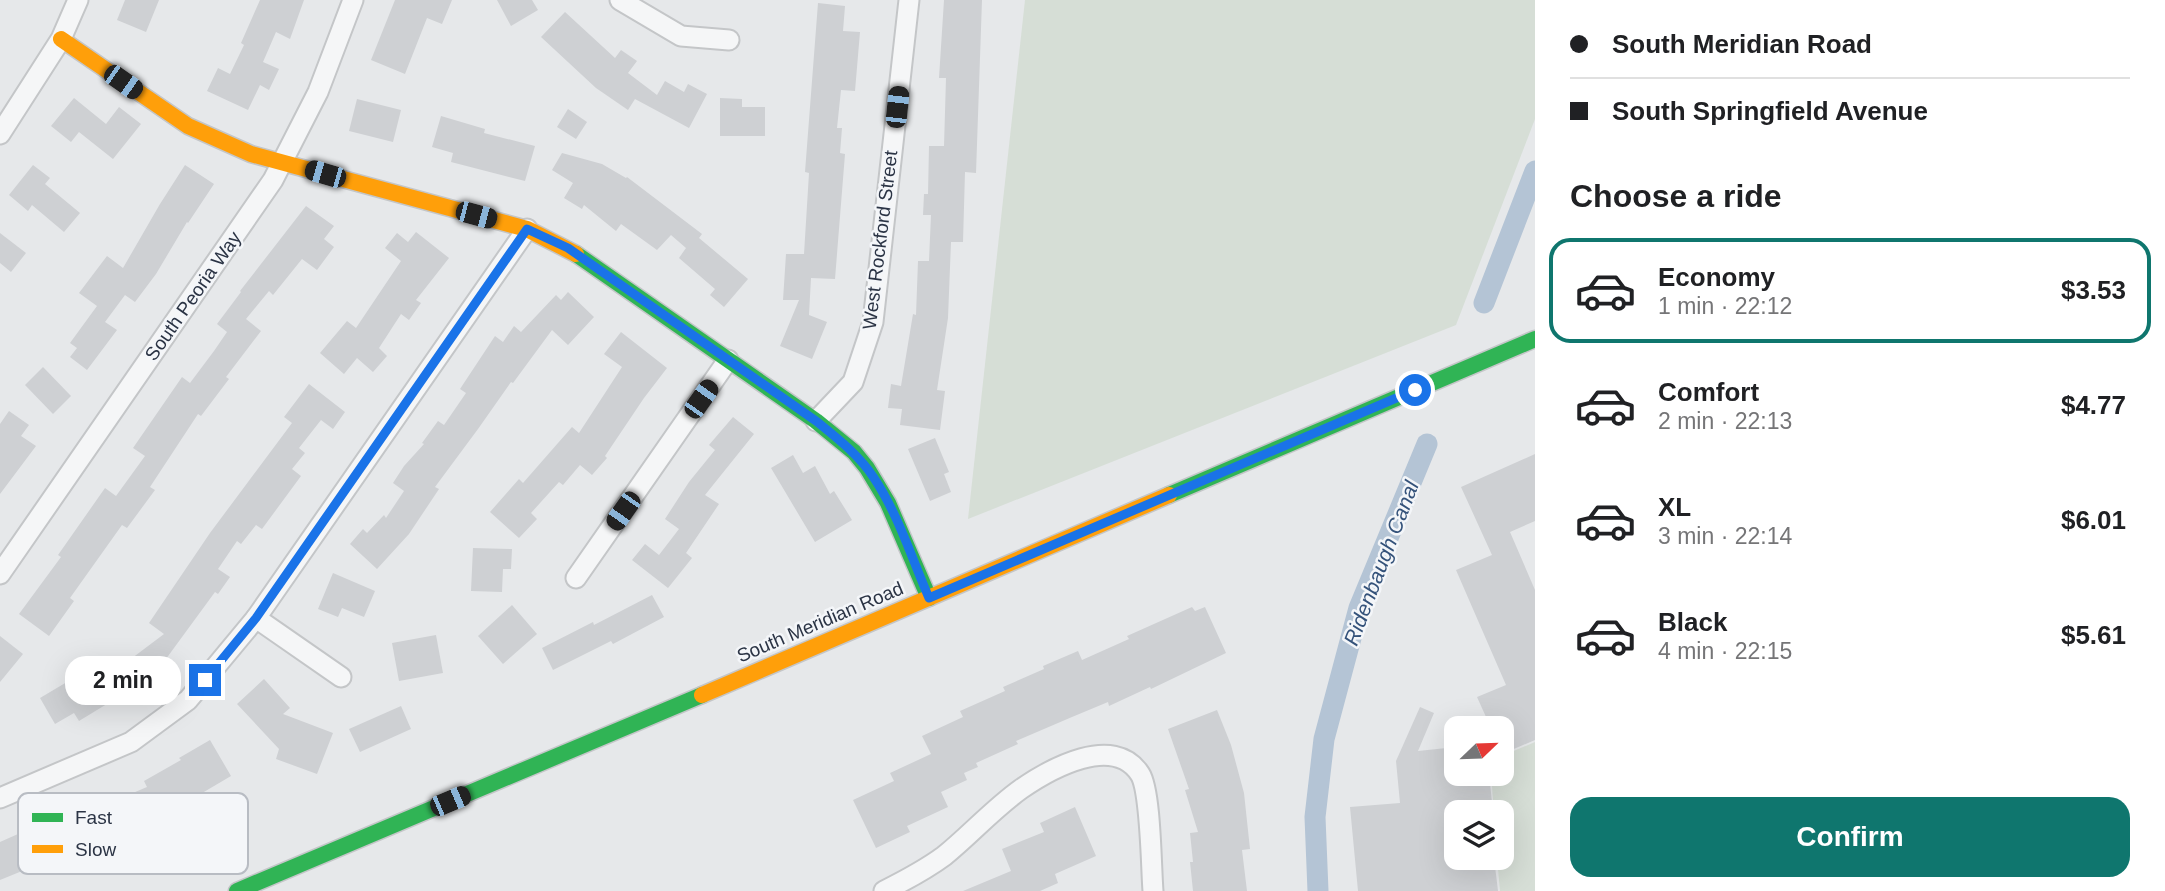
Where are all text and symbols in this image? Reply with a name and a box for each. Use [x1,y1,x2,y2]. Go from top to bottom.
text: South Meridian Road [1612,29,1872,59]
car [100,61,147,103]
car [885,85,910,129]
text: South Springfield Avenue [1612,96,1928,126]
street label: West Rockford Street [859,149,901,331]
car [302,158,349,190]
text: Choose a ride [1570,178,1782,214]
car [453,199,500,231]
street label: South Peoria Way [141,227,246,364]
icon: car [1574,259,1637,322]
text: Economy [1658,262,1775,292]
text: $3.53 [2061,275,2126,305]
text: 1 min · 22:12 [1658,293,1792,319]
route start [1399,374,1431,406]
icon: car [1574,374,1637,437]
car [681,376,722,422]
text: Comfort [1658,377,1759,407]
text: $4.77 [2061,390,2126,420]
text: 2 min · 22:13 [1658,408,1792,434]
water label: Ridenbaugh Canal [1339,476,1423,648]
car [603,488,644,534]
icon: car [1574,489,1637,552]
text: XL [1658,492,1691,522]
text: $6.01 [2061,505,2126,535]
text: 3 min · 22:14 [1658,523,1792,549]
street label: South Meridian Road [734,577,906,667]
icon: car [1574,604,1637,667]
text: Black [1658,607,1727,637]
text: $5.61 [2061,620,2126,650]
text: 4 min · 22:15 [1658,638,1792,664]
callout: 2 min [65,656,180,704]
route end [189,664,221,696]
text: 2 min [93,667,153,693]
north arrow [1444,716,1514,786]
map controls [1444,716,1514,870]
car [427,783,474,819]
legend [18,793,248,874]
button: Confirm [1570,797,2130,877]
button: layers [1444,800,1514,870]
text: Fast [75,807,113,828]
text: Slow [75,839,116,860]

